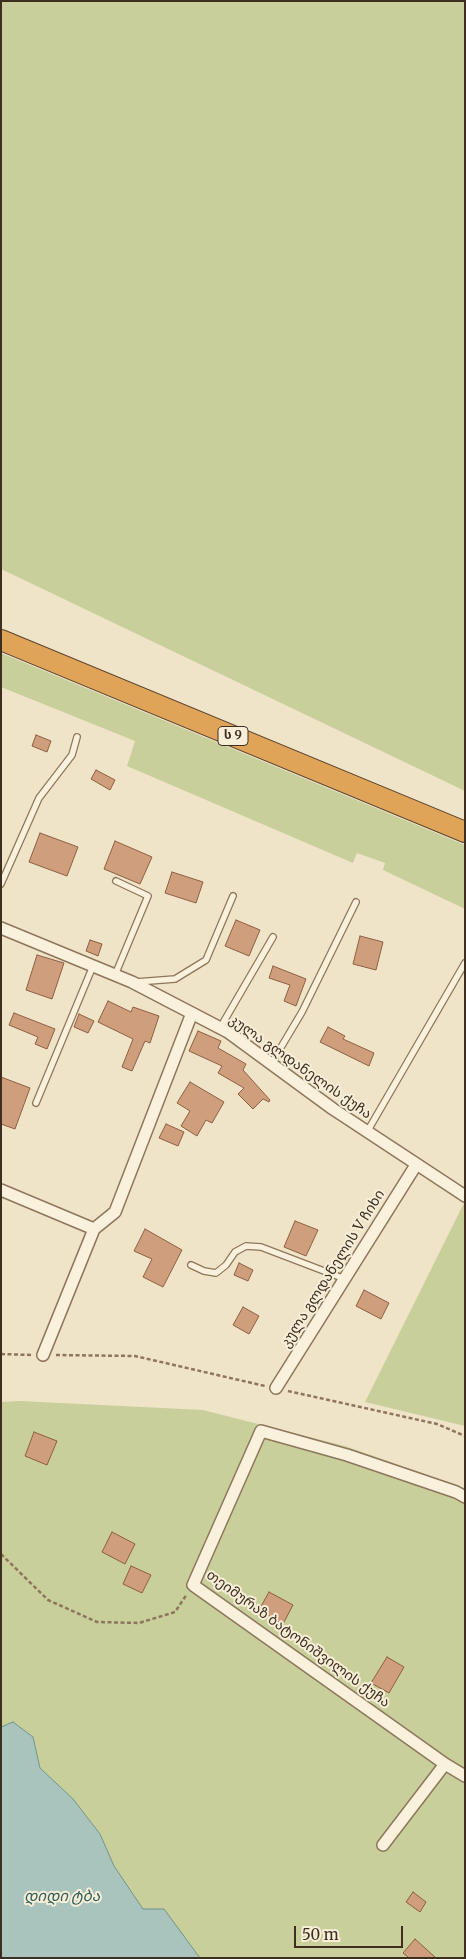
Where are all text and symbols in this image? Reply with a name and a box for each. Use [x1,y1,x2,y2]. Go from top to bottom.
road number: ს 9 [218,726,248,746]
street label: კულა გლდანელის ქუჩა [225,1011,375,1123]
street label: კულა გლდანელის V ჩიხი [277,1187,389,1351]
street label: თეიმურაზ ბატონიშვილის ქუჩა [203,1567,393,1711]
water label: დიდი ტბა [24,1888,100,1906]
scale bar [296,1916,405,1948]
text: 50 m [302,1925,339,1944]

